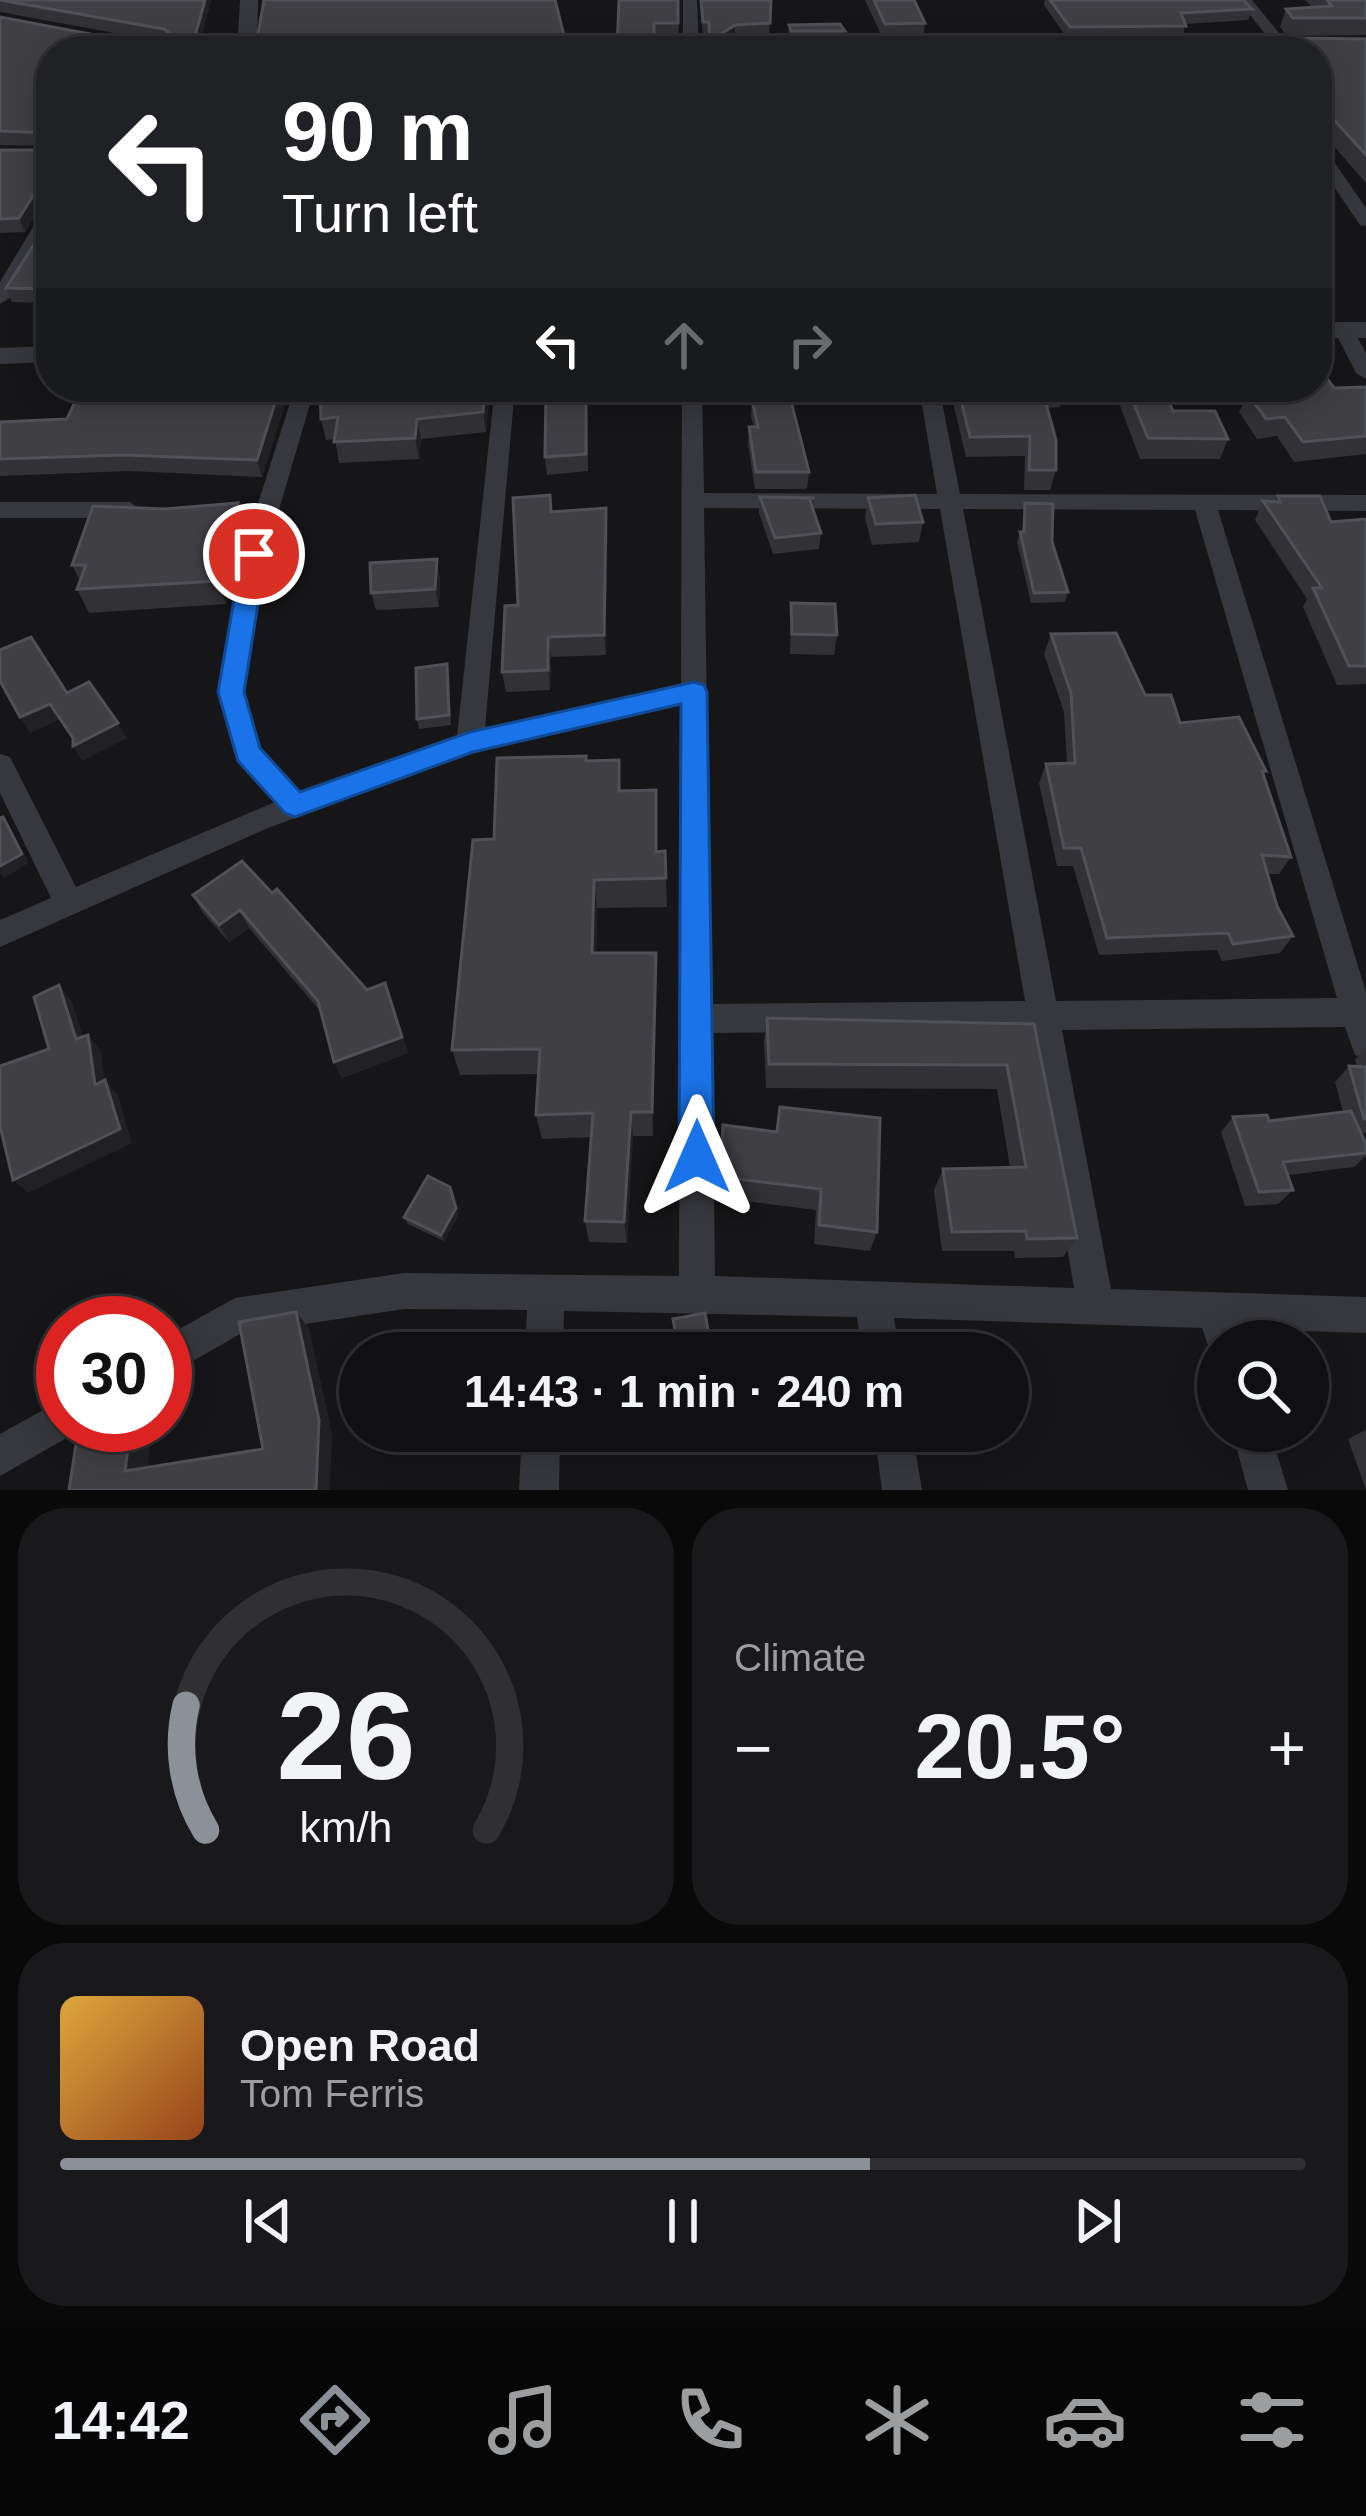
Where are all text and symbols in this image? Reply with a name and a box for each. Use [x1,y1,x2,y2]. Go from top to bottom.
icon: left [84,84,240,240]
text: 90 m [282,84,473,178]
text: Turn left [282,183,478,243]
icon: left [525,312,591,378]
icon: ahead [651,312,717,378]
icon: right [777,312,843,378]
pin [203,503,305,605]
icon: arrive [221,521,287,587]
position arrow [634,1094,760,1220]
speed limit sign: 30 [36,1296,192,1452]
map controls [1197,1320,1329,1452]
button: search [1197,1320,1329,1452]
text: 14:43 · 1 min · 240 m [464,1366,904,1417]
text: Climate [734,1636,866,1679]
text: 26 [277,1666,415,1805]
text: 20.5° [914,1697,1126,1797]
text: − [734,1711,773,1785]
text: + [1267,1711,1306,1785]
text: km/h [300,1802,392,1850]
text: Open Road [240,2020,480,2071]
text: Tom Ferris [240,2072,424,2115]
icon: previous [235,2188,301,2254]
icon: pause [650,2188,716,2254]
icon: next [1065,2188,1131,2254]
icon: directions [293,2378,377,2462]
icon: music [481,2378,565,2462]
icon: phone [668,2378,752,2462]
icon: climate [855,2378,939,2462]
icon: car [1043,2378,1127,2462]
icon: filters [1230,2378,1314,2462]
text: 14:42 [52,2390,190,2450]

